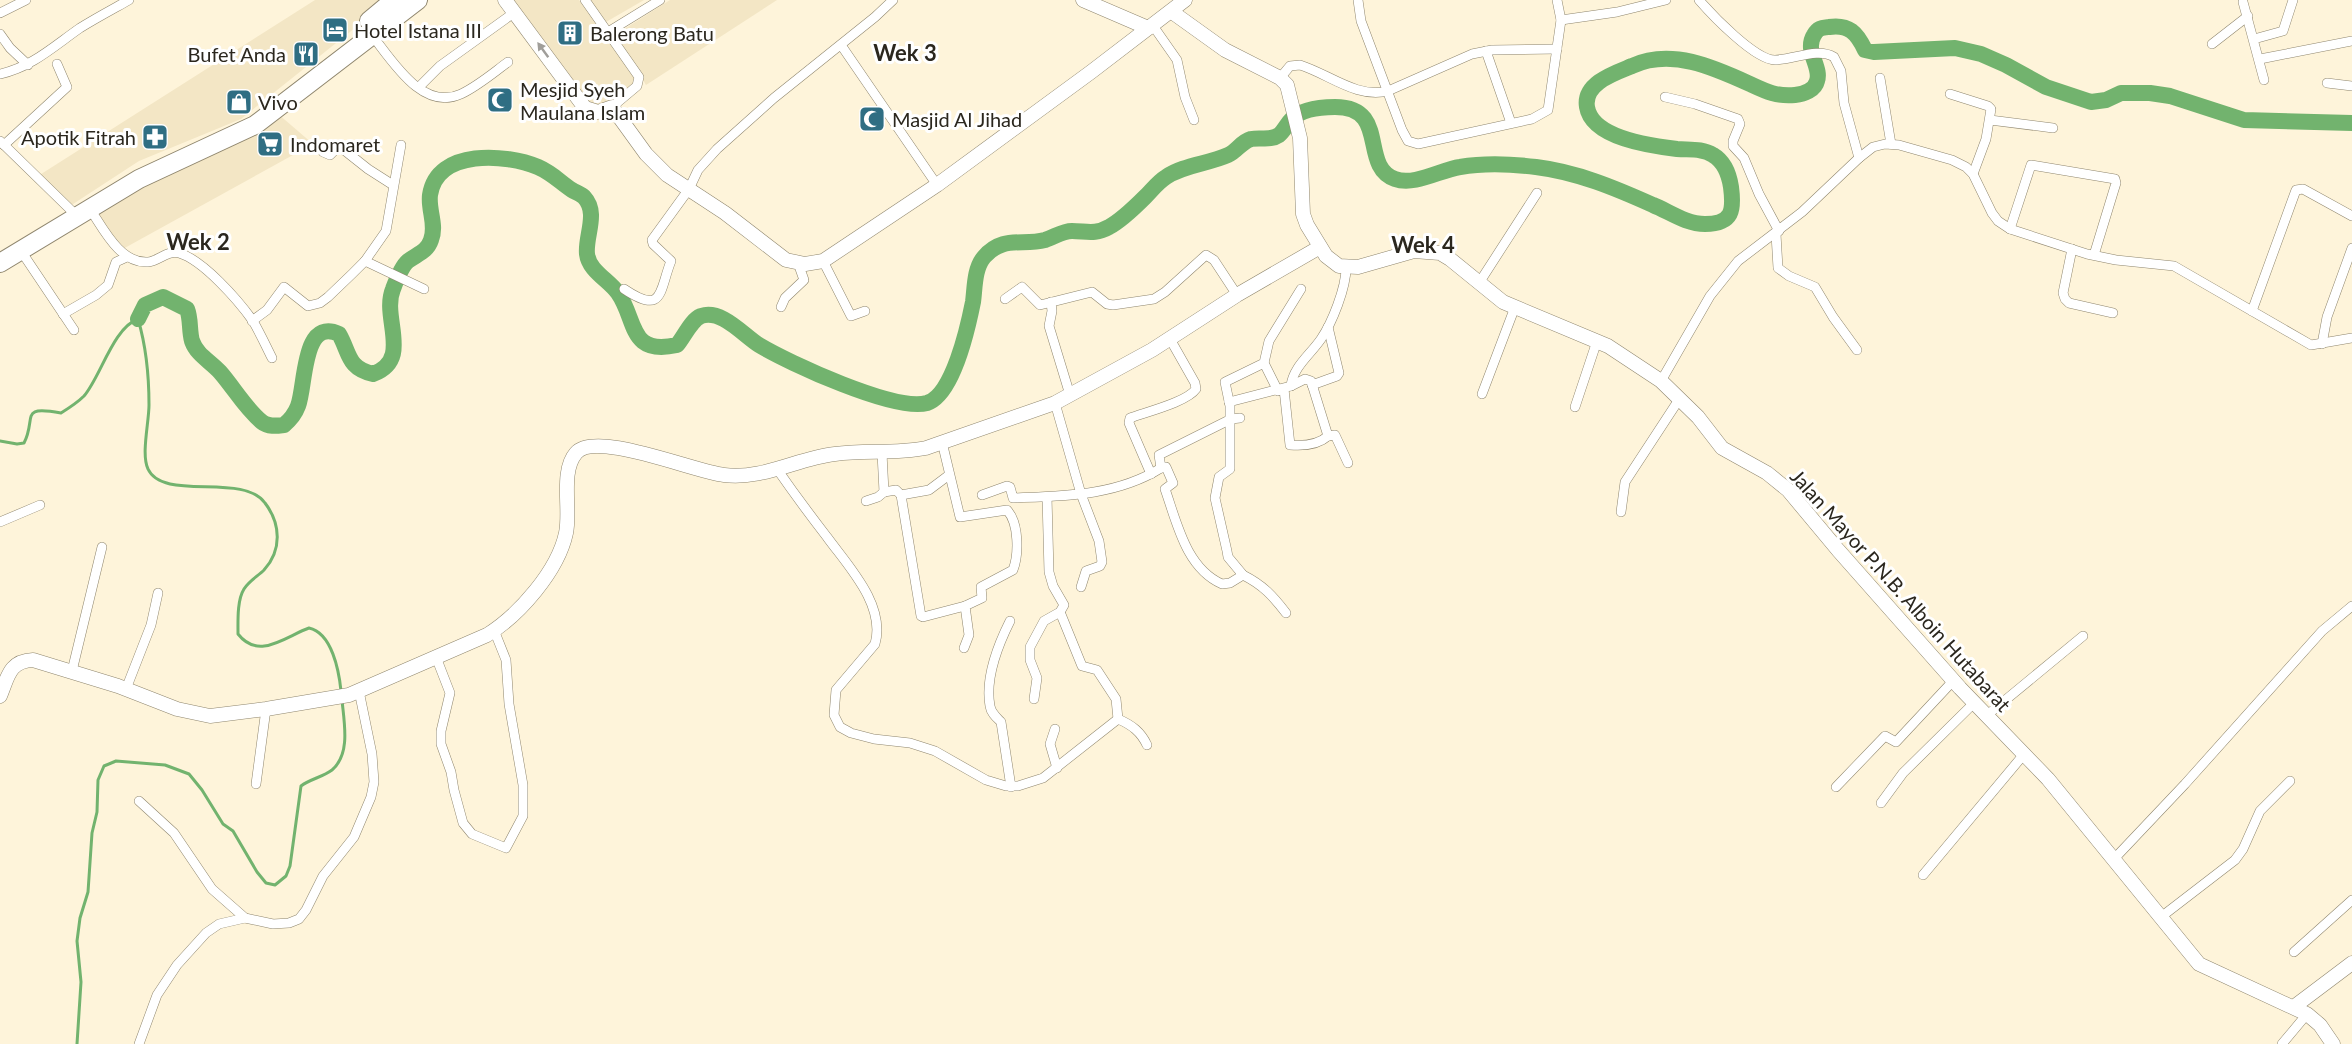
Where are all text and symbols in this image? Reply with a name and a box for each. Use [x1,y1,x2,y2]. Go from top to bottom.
hotel icon: Hotel Istana III [320,15,350,45]
place label: Hotel Istana III [354,18,482,42]
building icon: Balerong Batu [555,18,585,48]
place label: Balerong Batu [590,21,714,45]
restaurant icon: Bufet Anda [291,39,321,69]
district label: Wek 3 [873,39,937,66]
place label: Bufet Anda [188,42,286,66]
one-way arrow [537,43,549,59]
place label: Mesjid Syeh Maulana Islam [520,77,645,124]
mosque icon: Mesjid Syeh Maulana Islam [485,85,515,115]
shop icon: Vivo [224,87,254,117]
place label: Vivo [258,90,298,114]
mosque icon: Masjid Al Jihad [857,104,887,134]
place label: Masjid Al Jihad [892,107,1022,131]
pharmacy icon: Apotik Fitrah [140,122,170,152]
place label: Apotik Fitrah [21,125,136,149]
supermarket icon: Indomaret [255,129,285,159]
place label: Indomaret [290,132,380,156]
district label: Wek 2 [166,228,230,255]
district label: Wek 4 [1391,231,1455,258]
street label: Jalan Mayor P.N.B. Alboin Hutabarat [1786,464,2016,716]

